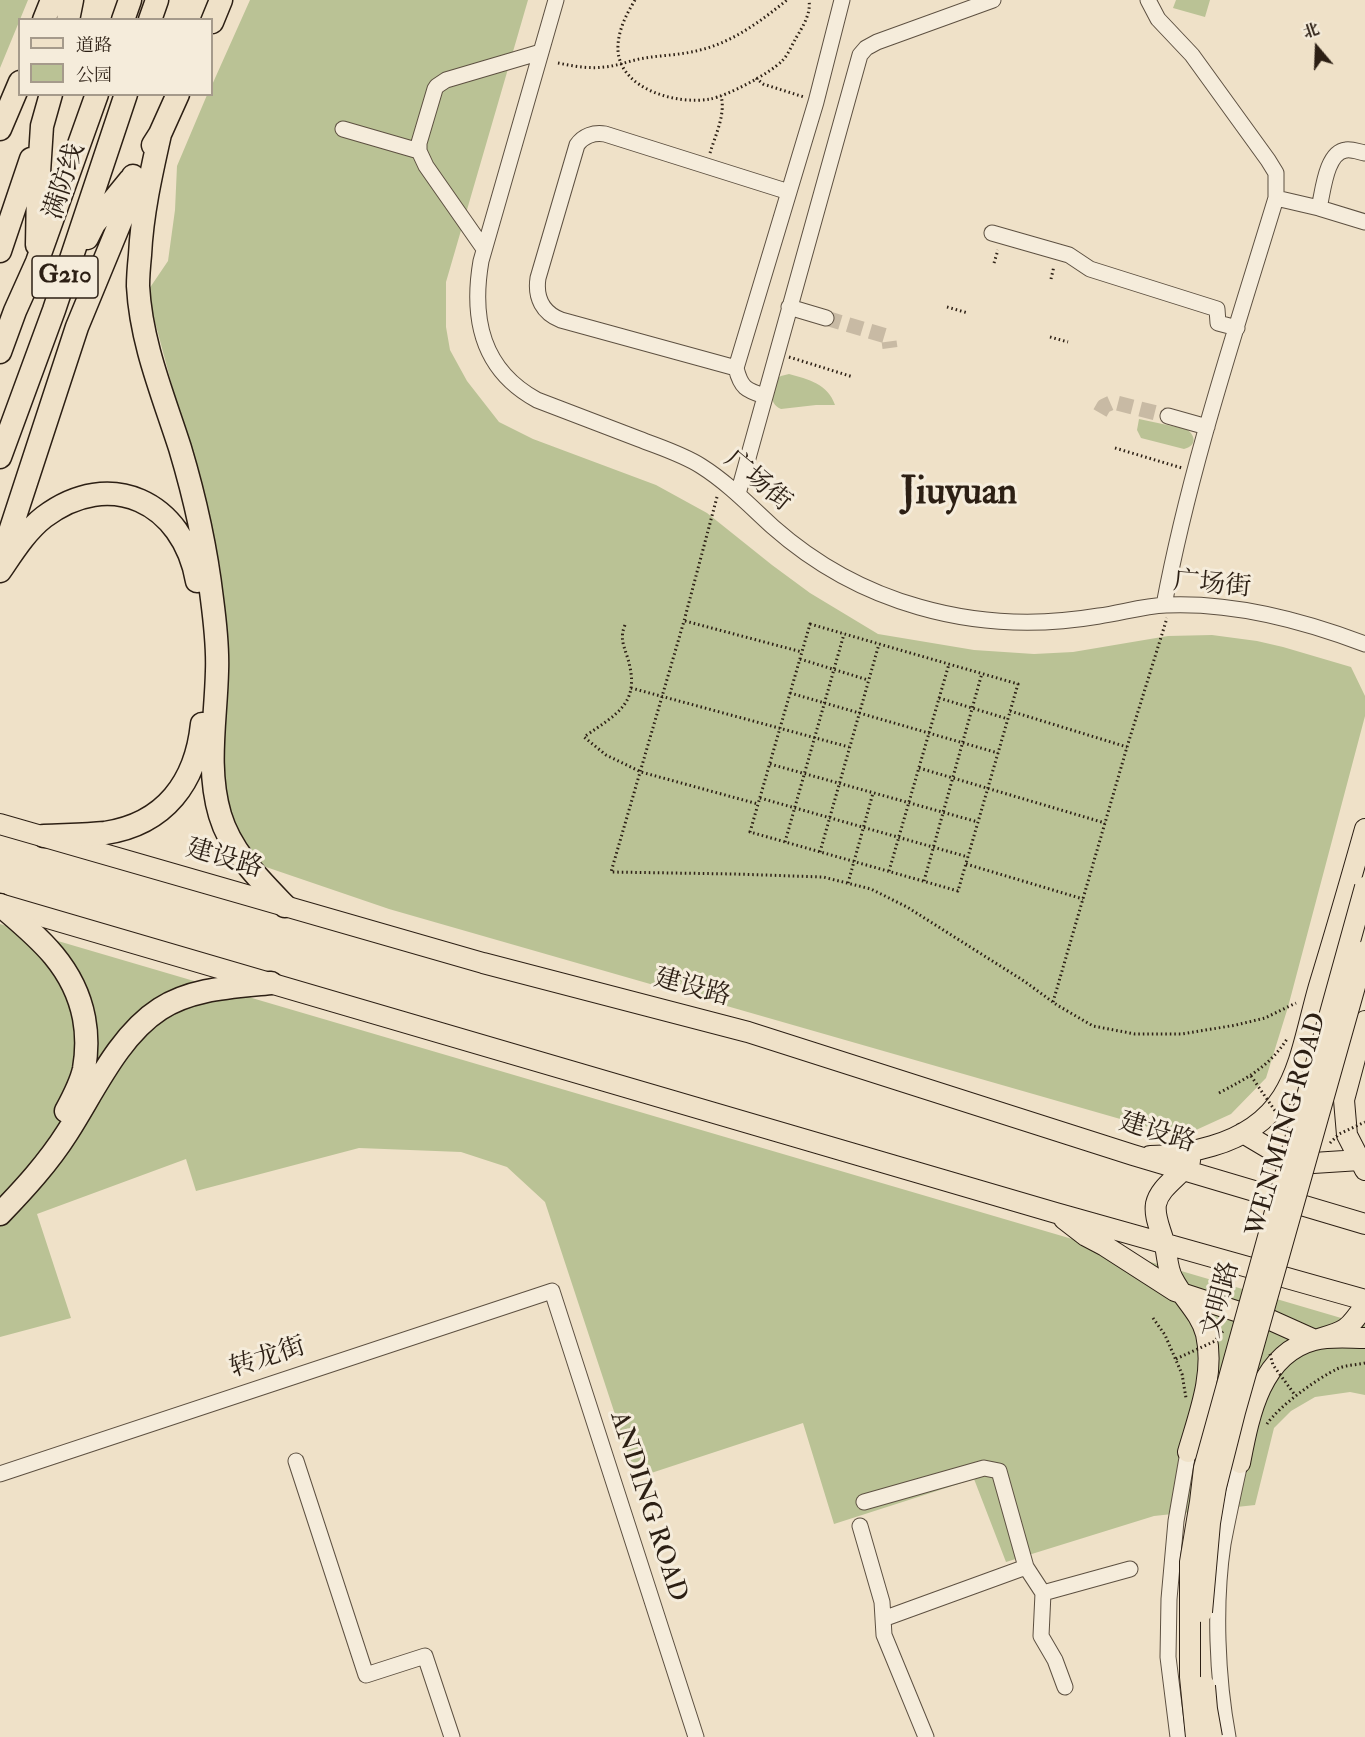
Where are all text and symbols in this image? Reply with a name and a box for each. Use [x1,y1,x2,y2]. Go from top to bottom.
legend [18,18,213,96]
north arrow [1287,18,1347,78]
text: 北 [1300,19,1322,43]
text: 道路 [76,34,112,57]
text: 公园 [76,64,112,87]
street label: 满防线 [39,140,93,224]
road number: G210 [32,256,98,298]
street label: 广场街 [717,445,797,519]
district label: Jiuyuan [901,472,1017,518]
street label: 广场街 [1172,567,1252,605]
street label: 建设路 [182,834,266,886]
street label: 建设路 [650,964,734,1014]
street label: WENMING ROAD [1241,1010,1335,1240]
street label: 建设路 [1115,1108,1199,1160]
street label: 文明路 [1197,1258,1247,1342]
street label: 转龙街 [226,1332,310,1386]
street label: ANDING ROAD [602,1408,692,1606]

